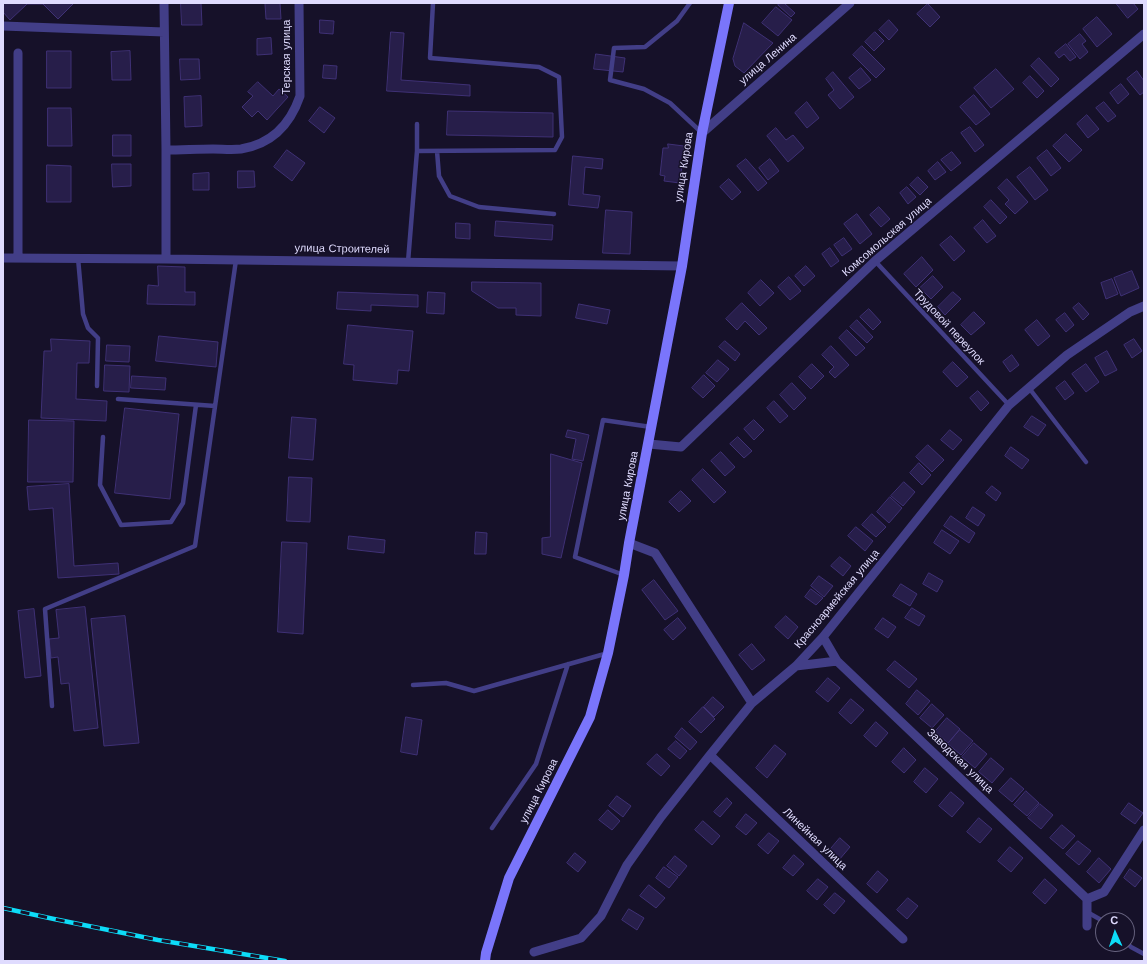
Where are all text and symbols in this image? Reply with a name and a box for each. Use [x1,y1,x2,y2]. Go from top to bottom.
street label: Терская улица [280,20,294,94]
street label: улица Ленина [737,30,799,88]
street label: улица Кирова [672,131,696,203]
street label: Комсомольская улица [840,195,934,279]
street label: улица Строителей [295,242,389,256]
street label: Трудовой переулок [911,287,987,367]
street label: улица Кирова [615,450,641,522]
street label: Красноармейская улица [792,547,882,651]
street label: Заводская улица [924,726,996,796]
street label: улица Кирова [517,757,561,825]
street label: Линейная улица [780,805,850,873]
north arrow [1095,912,1135,952]
text: С [1110,914,1119,927]

